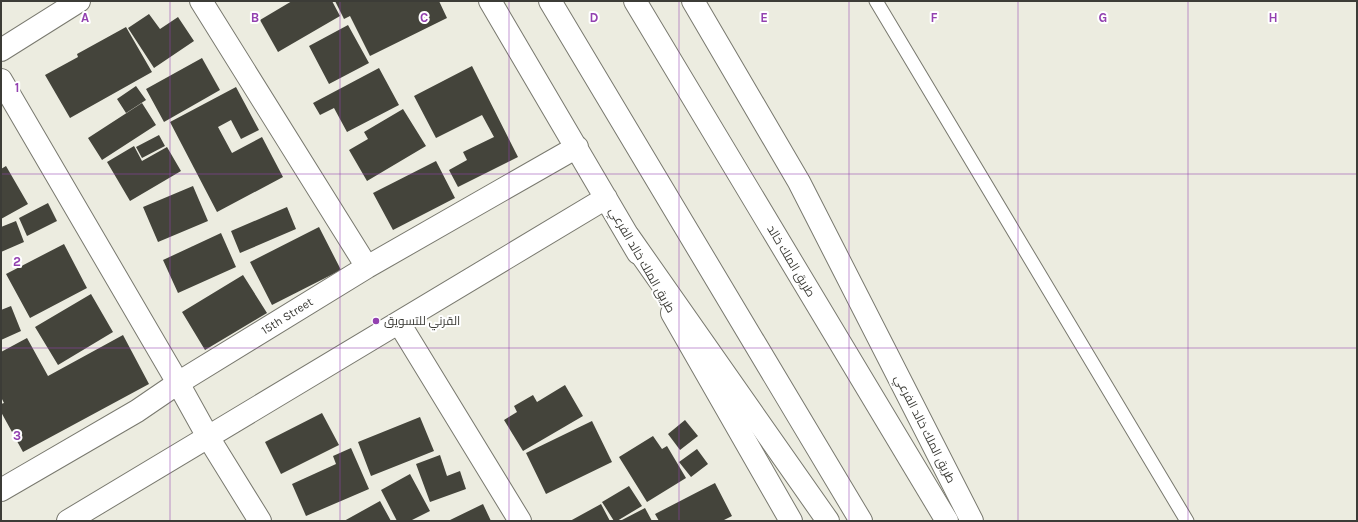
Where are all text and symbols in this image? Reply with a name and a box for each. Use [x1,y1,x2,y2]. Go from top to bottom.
text: A [81,10,89,25]
text: B [251,10,259,25]
text: C [420,10,428,25]
text: D [590,10,599,25]
text: E [760,10,768,25]
text: F [930,10,938,25]
text: G [1099,10,1107,25]
text: H [1268,10,1278,25]
text: 1 [15,80,19,95]
street label: طريق الملك خالد الفرعي [603,205,678,317]
street label: طريق الملك خالد [764,223,818,299]
text: 2 [13,254,21,269]
street label: 15th Street [259,294,316,337]
place label: القرني للتسويق [384,314,460,331]
marker: القرني للتسويق [371,316,381,326]
street label: طريق الملك خالد الفرعي [889,373,958,487]
text: 3 [13,428,21,443]

